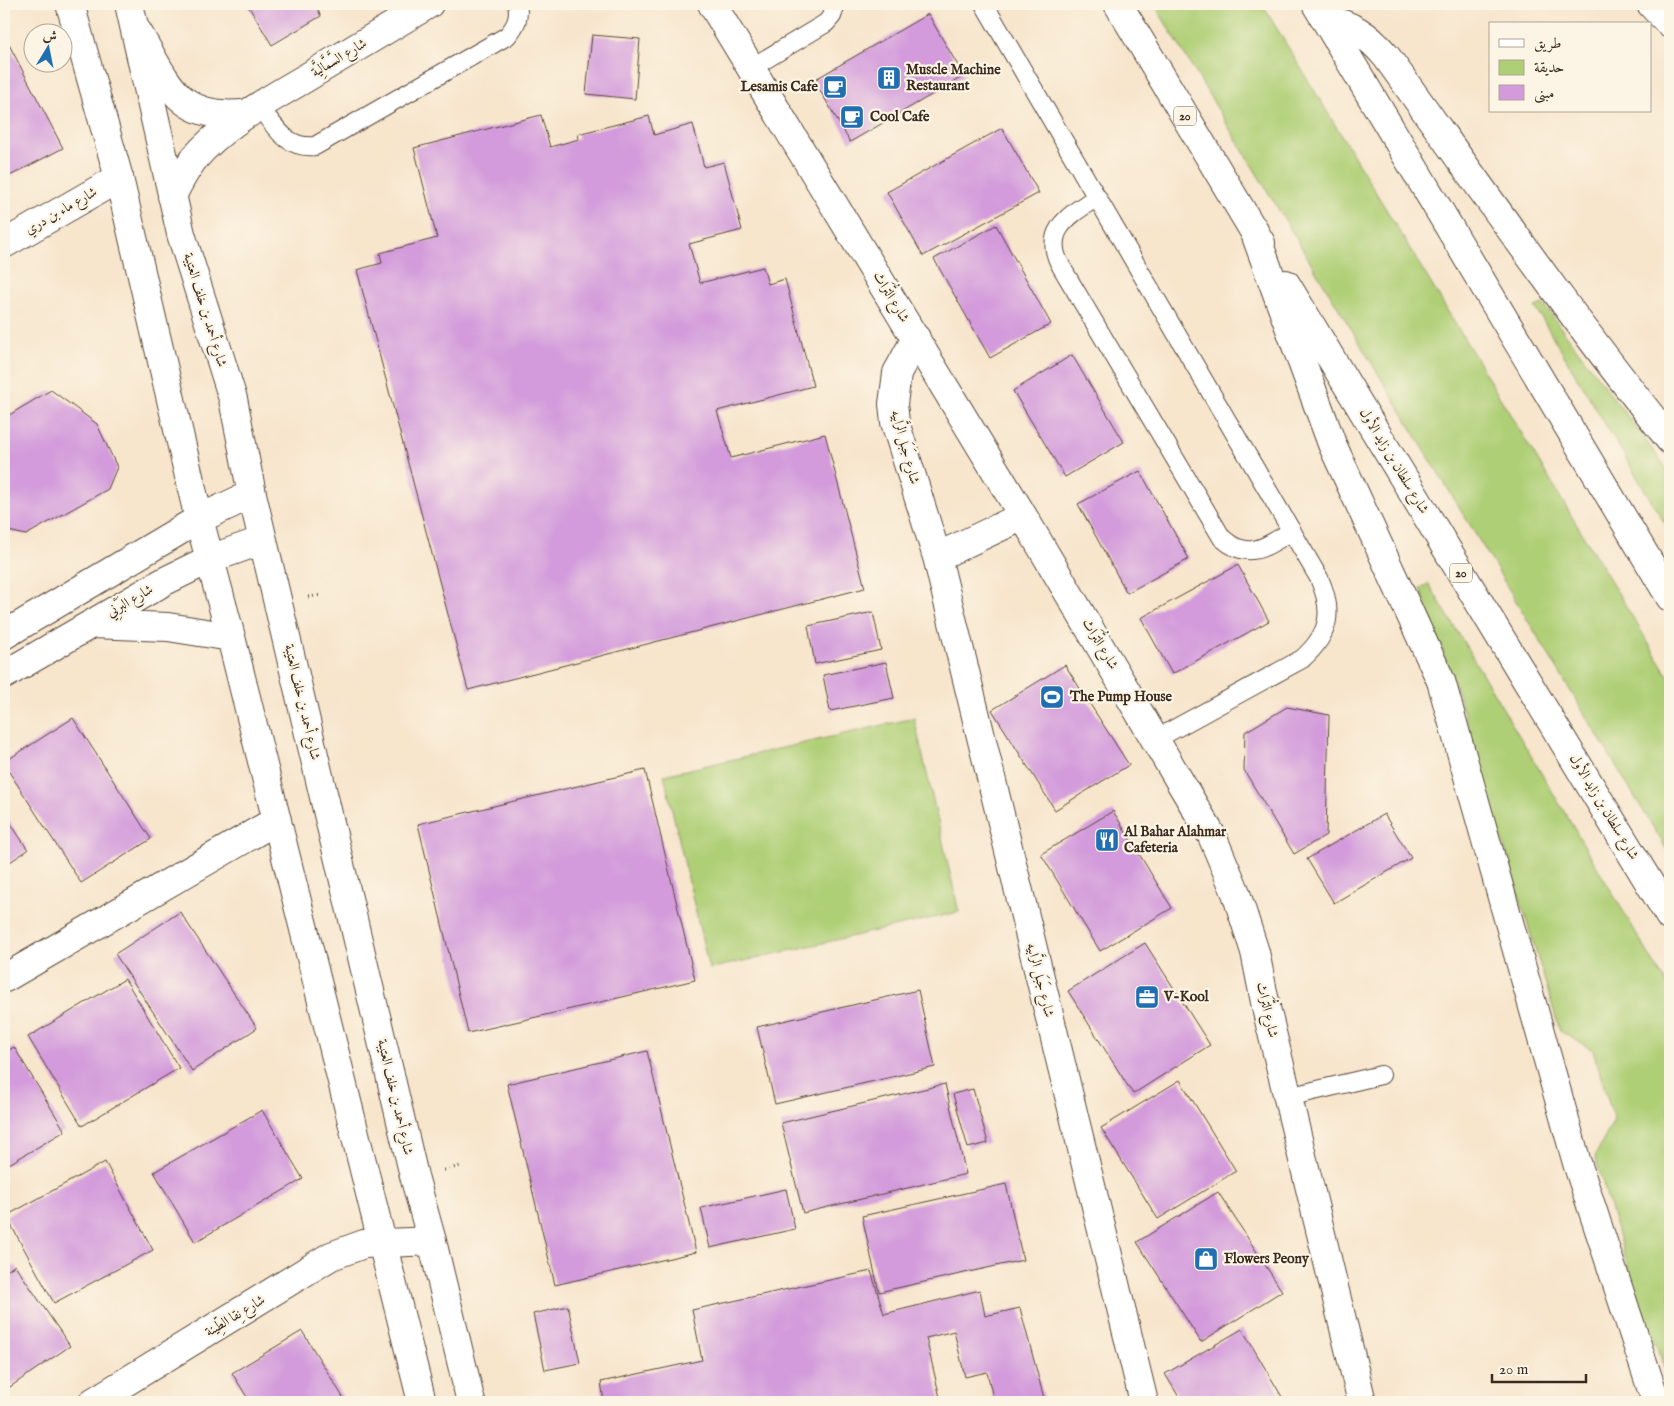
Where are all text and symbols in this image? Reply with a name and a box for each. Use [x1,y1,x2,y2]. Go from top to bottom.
north arrow [22,22,72,72]
legend [1489,22,1652,112]
text: ش [42,26,59,46]
street label: شارع السَّمَّالِيَّة [306,31,371,83]
text: طريق [1534,34,1561,53]
text: حديقة [1534,58,1564,77]
place label: Muscle Machine Restaurant [906,61,1001,95]
building icon: Muscle Machine Restaurant [876,65,902,91]
cafe icon: Lesamis Cafe [822,74,848,100]
place label: Lesamis Cafe [740,78,819,96]
text: مبنى [1534,84,1554,104]
cafe icon: Cool Cafe [839,104,865,130]
road number: 20 [1174,106,1196,125]
place label: Cool Cafe [870,108,930,126]
street label: شارع ماء بن دري [22,183,101,241]
street label: شارع أحمد بن خلف العتيبة [177,250,233,370]
street label: شارع التُّرَاث [867,265,918,327]
street label: شارع سلطان بن زايد الأول [1354,404,1434,518]
street label: شارع جَبَل الرَّابيه [884,407,927,487]
road number: 20 [1450,564,1472,582]
street label: شارع البَرْنِي [102,579,158,624]
street label: شارع التُّرَاث [1076,612,1127,674]
street label: شارع أحمد بن خلف العتيبة [278,642,326,762]
sports icon: The Pump House [1039,684,1065,710]
place label: The Pump House [1069,688,1172,706]
street label: شارع سلطان بن زايد الأول [1564,750,1644,864]
place label: Al Bahar Alahmar Cafeteria [1123,823,1227,857]
restaurant icon: Al Bahar Alahmar Cafeteria [1094,827,1120,853]
street label: شارع جَبَل الرَّابيه [1020,940,1062,1020]
street label: شارع التُّرَاث [1250,979,1287,1040]
office icon: V-Kool [1134,984,1160,1010]
place label: V-Kool [1163,988,1210,1006]
street label: شارع أحمد بن خلف العتيبة [371,1037,419,1157]
shop icon: Flowers Peony [1193,1246,1219,1272]
place label: Flowers Peony [1224,1250,1310,1268]
street label: شارع نِقا الطِّينة [201,1289,269,1343]
scale bar [1492,1351,1585,1383]
text: 20 m [1499,1360,1529,1379]

